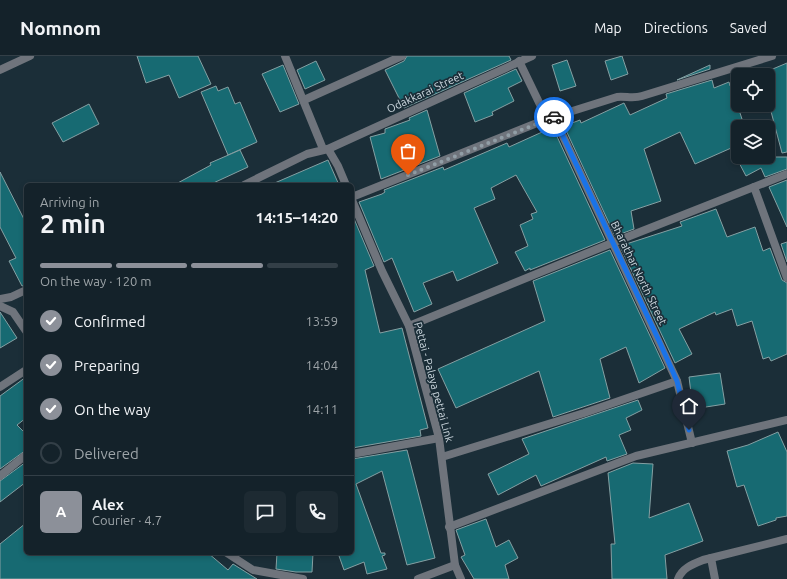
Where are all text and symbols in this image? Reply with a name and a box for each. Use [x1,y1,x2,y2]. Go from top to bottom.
text: Nomnom [20,17,101,39]
text: Map [594,20,622,36]
text: Directions [644,20,708,36]
text: Saved [730,20,767,36]
map controls [731,68,775,164]
button: locate [731,68,775,112]
street label: Odakkarai Street [385,69,466,115]
courier [534,97,574,137]
icon: car [543,106,565,128]
button: layers [731,120,775,164]
pin [391,134,425,175]
icon: bag [397,140,419,162]
text: Arriving in [40,195,99,209]
text: 2 min [40,209,106,238]
text: 14:15–14:20 [255,209,338,226]
street label: Bharathar North Street [609,219,670,327]
text: On the way · 120 m [40,274,152,288]
icon: check [40,310,62,332]
text: Confirmed [74,313,146,330]
text: 13:59 [305,314,338,328]
street label: Pettai - Palaya pettai Link [412,321,456,444]
icon: check [40,354,62,376]
text: Preparing [74,357,140,374]
text: 14:04 [305,358,338,372]
pin [672,389,706,430]
icon: home [678,395,700,417]
icon: check [40,398,62,420]
text: On the way [74,401,150,418]
text: 14:11 [305,402,338,416]
text: Delivered [74,445,139,462]
button: chat [244,491,286,533]
button: phone [296,491,338,533]
text: Alex [92,496,124,513]
text: A [56,503,66,520]
text: Courier · 4.7 [92,513,162,527]

